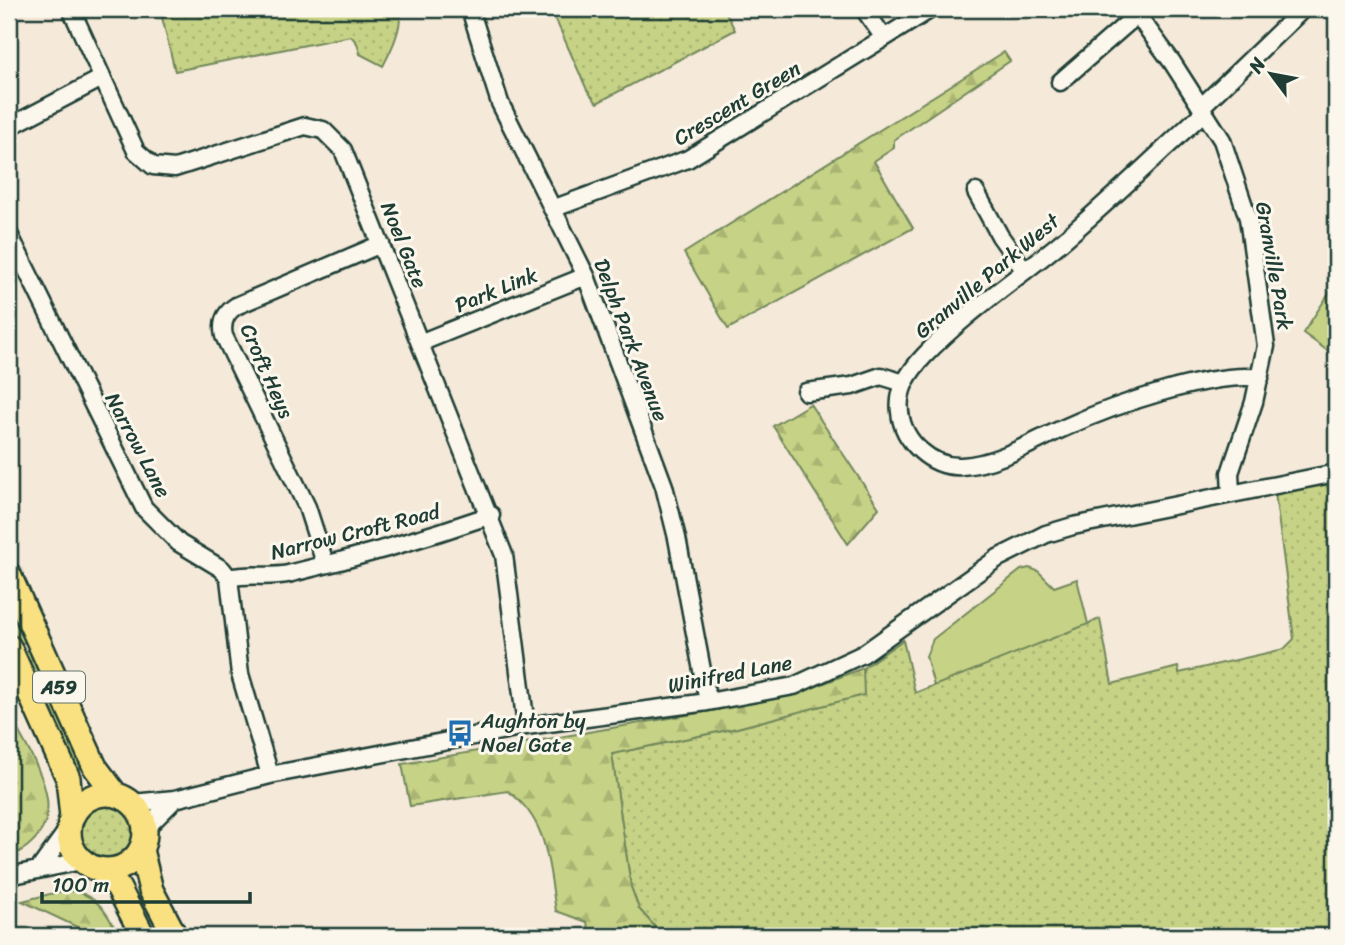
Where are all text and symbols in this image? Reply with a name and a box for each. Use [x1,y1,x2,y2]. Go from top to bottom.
north arrow [1236,38,1306,108]
street label: Crescent Green [666,50,808,156]
text: N [1239,50,1275,80]
street label: Noel Gate [369,196,439,295]
street label: Granville Park [1244,199,1304,334]
street label: Granville Park West [906,202,1070,349]
street label: Delph Park Avenue [582,253,680,427]
street label: Park Link [449,256,544,324]
street label: Croft Heys [229,317,305,425]
street label: Narrow Lane [94,385,182,505]
street label: Narrow Croft Road [266,492,446,571]
street label: Winifred Lane [665,643,796,705]
road number: A59 [33,672,85,702]
place label: Aughton by Noel Gate [480,702,586,764]
bus stop icon: Aughton by Noel Gate [445,718,475,748]
scale bar [42,861,250,905]
text: 100 m [52,866,109,904]

